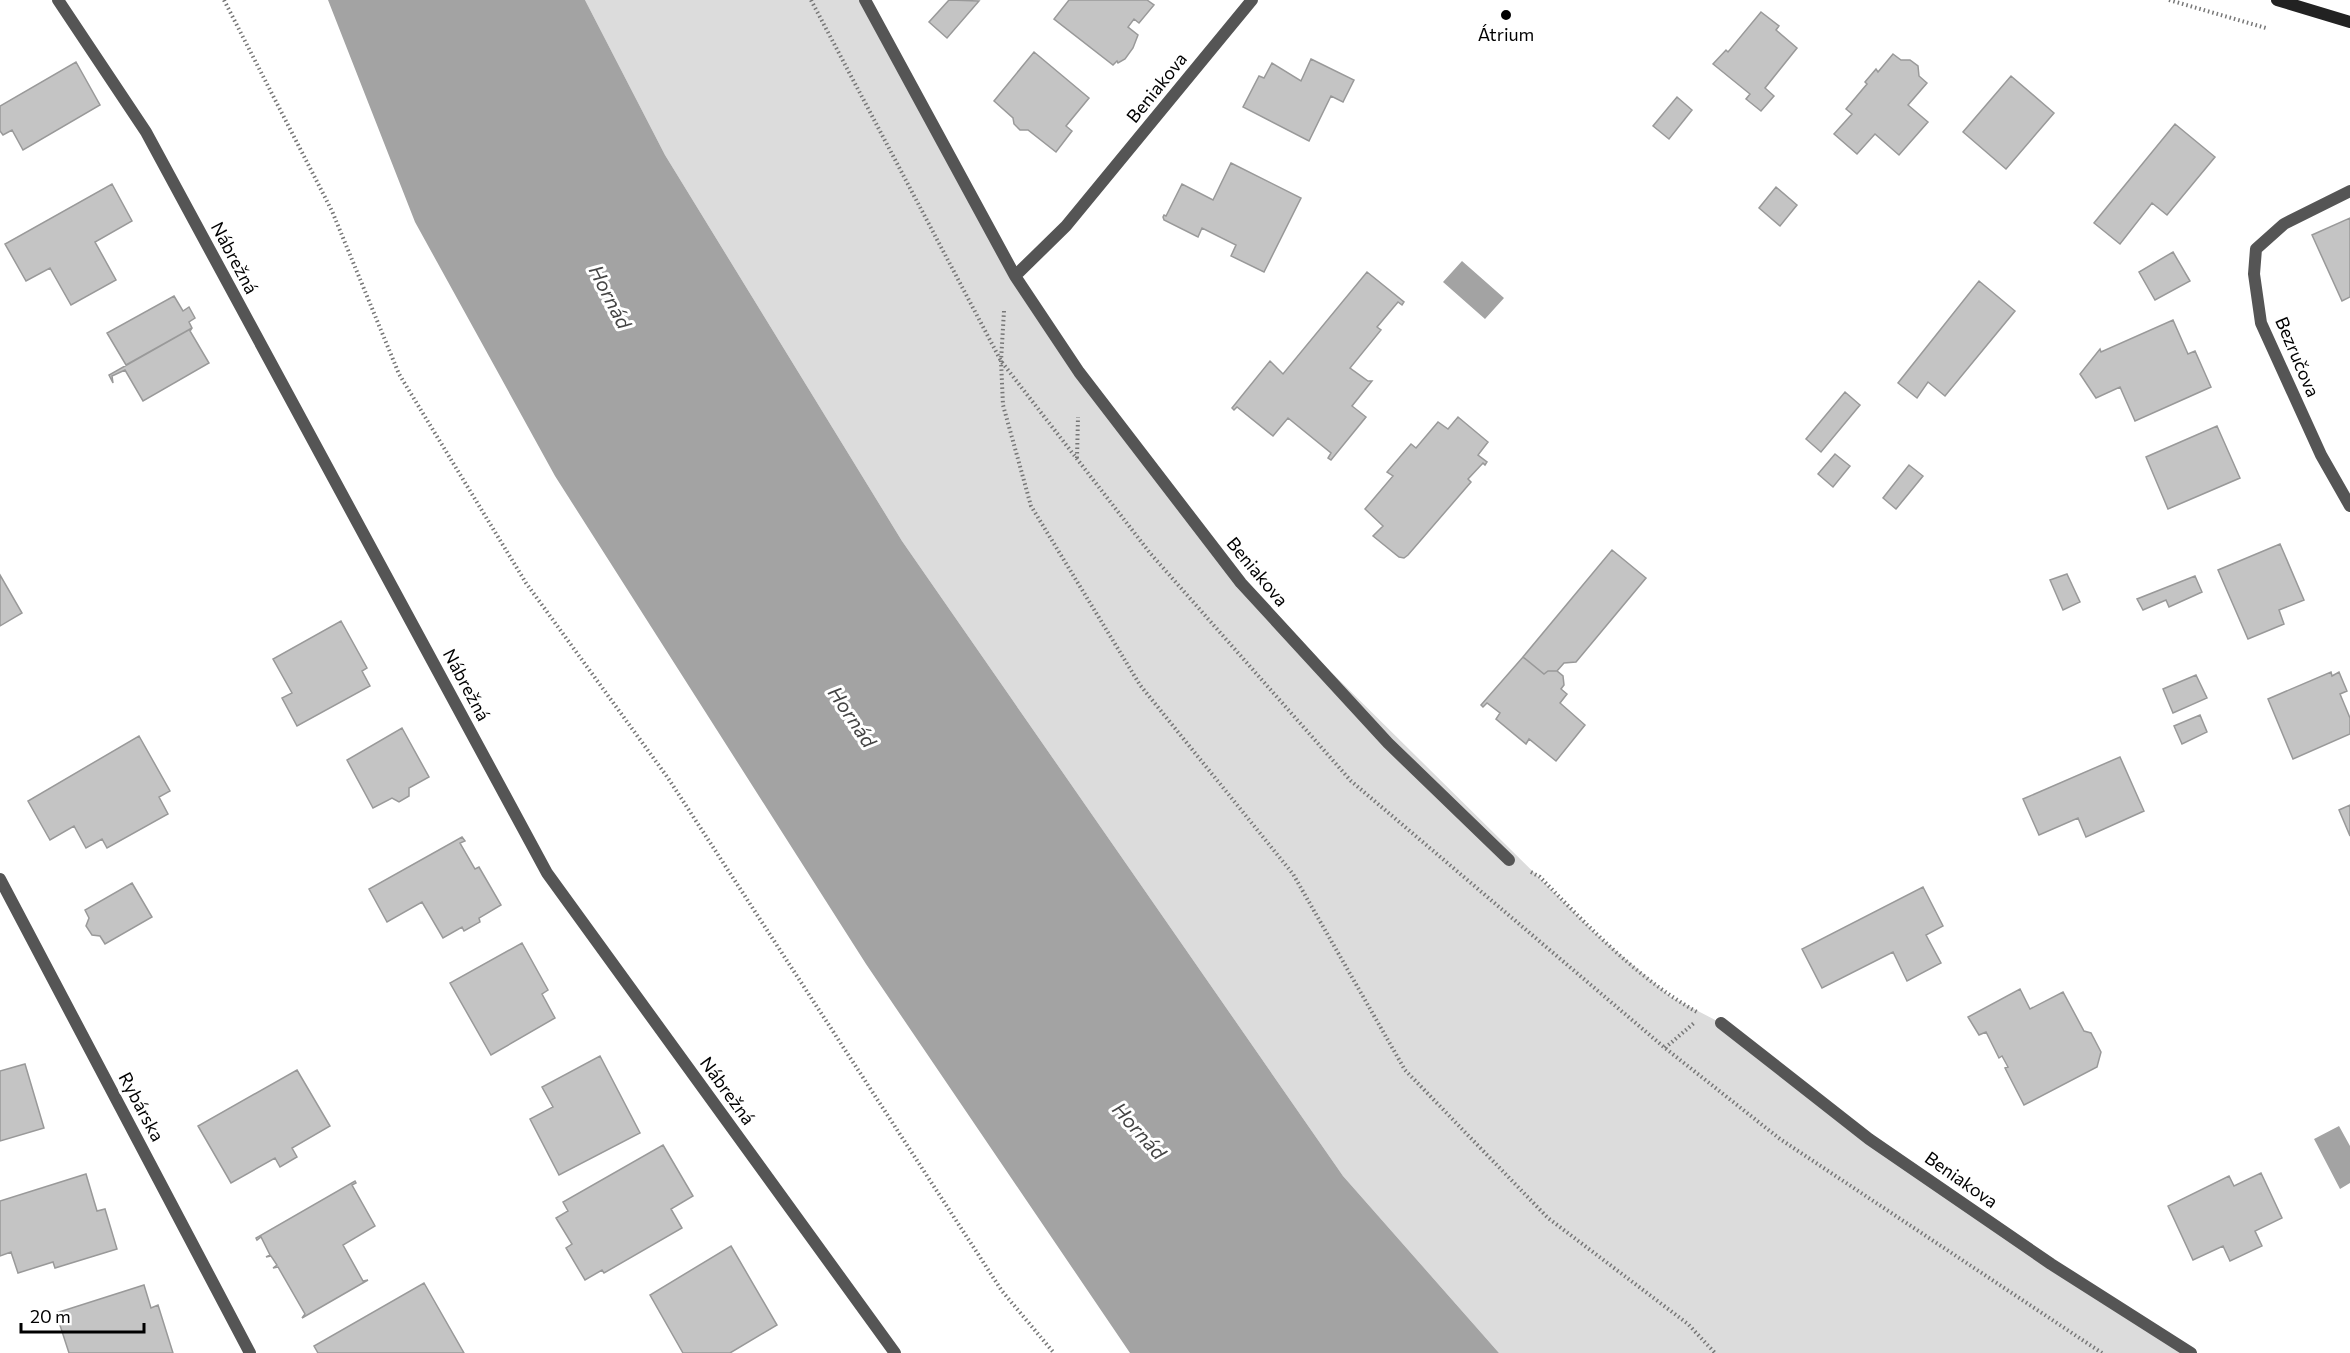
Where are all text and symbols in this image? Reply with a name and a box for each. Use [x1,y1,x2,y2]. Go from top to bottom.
marker: Átrium [1499,8,1513,22]
place label: Átrium [1478,23,1534,45]
street label: Beniakova [1121,48,1191,127]
street label: Nábrežná [207,218,263,297]
water label: Hornád [585,261,638,334]
street label: Bezručova [2271,313,2325,400]
street label: Beniakova [1222,532,1293,611]
street label: Nábrežná [439,645,495,724]
water label: Hornád [824,681,883,753]
street label: Nábrežná [696,1052,760,1129]
street label: Rybárska [114,1068,169,1145]
water label: Hornád [1108,1097,1172,1165]
street label: Beniakova [1921,1146,2002,1212]
scale bar [21,1296,144,1334]
text: 20 m [30,1305,71,1327]

